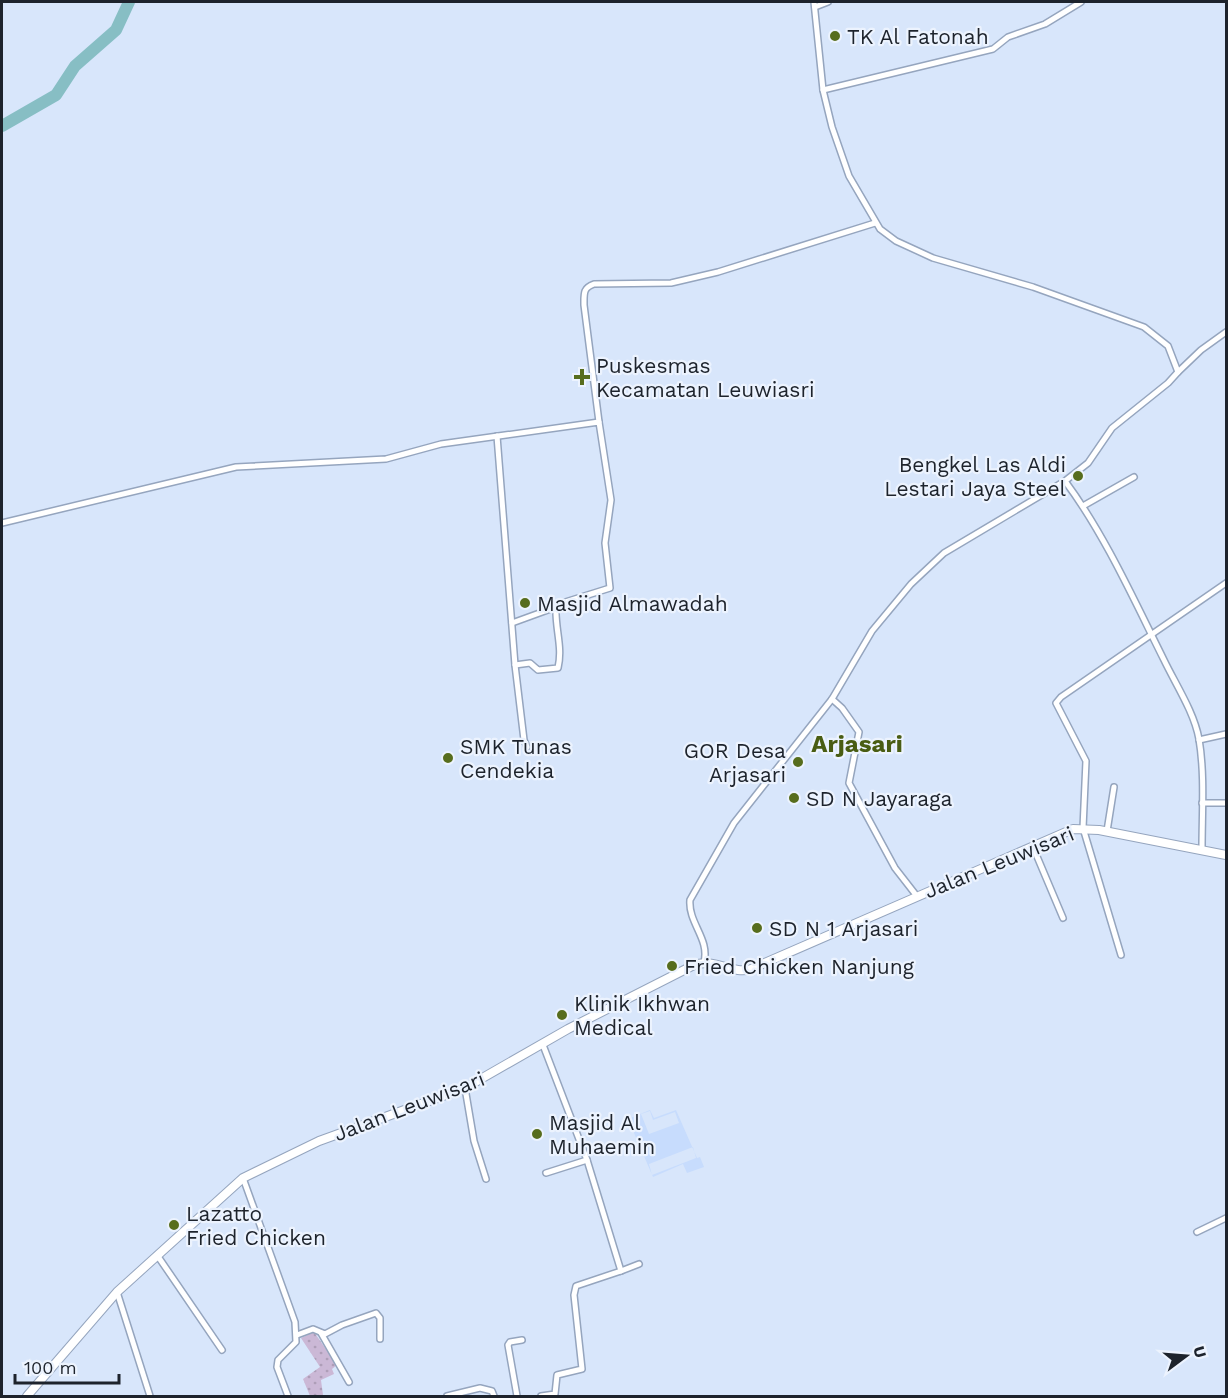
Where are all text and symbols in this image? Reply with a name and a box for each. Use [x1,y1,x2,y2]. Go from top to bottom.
place label: TK Al Fatonah [847,24,989,49]
marker: TK Al Fatonah [828,29,842,43]
place label: Puskesmas Kecamatan Leuwiasri [596,353,815,402]
marker: Puskesmas Kecamatan Leuwiasri [573,368,591,386]
place label: Bengkel Las Aldi Lestari Jaya Steel [884,452,1067,501]
marker: Bengkel Las Aldi Lestari Jaya Steel [1071,469,1085,483]
place label: Masjid Almawadah [537,591,728,616]
marker: Masjid Almawadah [518,596,532,610]
district label: Arjasari [811,730,903,758]
place label: SMK Tunas Cendekia [460,734,572,783]
place label: GOR Desa Arjasari [684,738,786,787]
marker: SMK Tunas Cendekia [441,751,455,765]
marker: GOR Desa Arjasari [791,755,805,769]
place label: SD N Jayaraga [806,786,952,811]
marker: SD N Jayaraga [787,791,801,805]
street label: Jalan Leuwisari [920,821,1078,903]
place label: SD N 1 Arjasari [769,916,918,941]
marker: SD N 1 Arjasari [750,921,764,935]
place label: Fried Chicken Nanjung [684,954,915,979]
marker: Fried Chicken Nanjung [665,959,679,973]
place label: Klinik Ikhwan Medical [574,991,710,1040]
marker: Klinik Ikhwan Medical [555,1008,569,1022]
street label: Jalan Leuwisari [330,1066,488,1146]
place label: Masjid Al Muhaemin [549,1110,655,1159]
marker: Masjid Al Muhaemin [530,1127,544,1141]
place label: Lazatto Fried Chicken [186,1201,326,1250]
marker: Lazatto Fried Chicken [167,1218,181,1232]
north arrow [1156,1326,1216,1386]
text: U [1189,1344,1211,1360]
scale bar [15,1347,118,1385]
text: 100 m [24,1357,77,1378]

